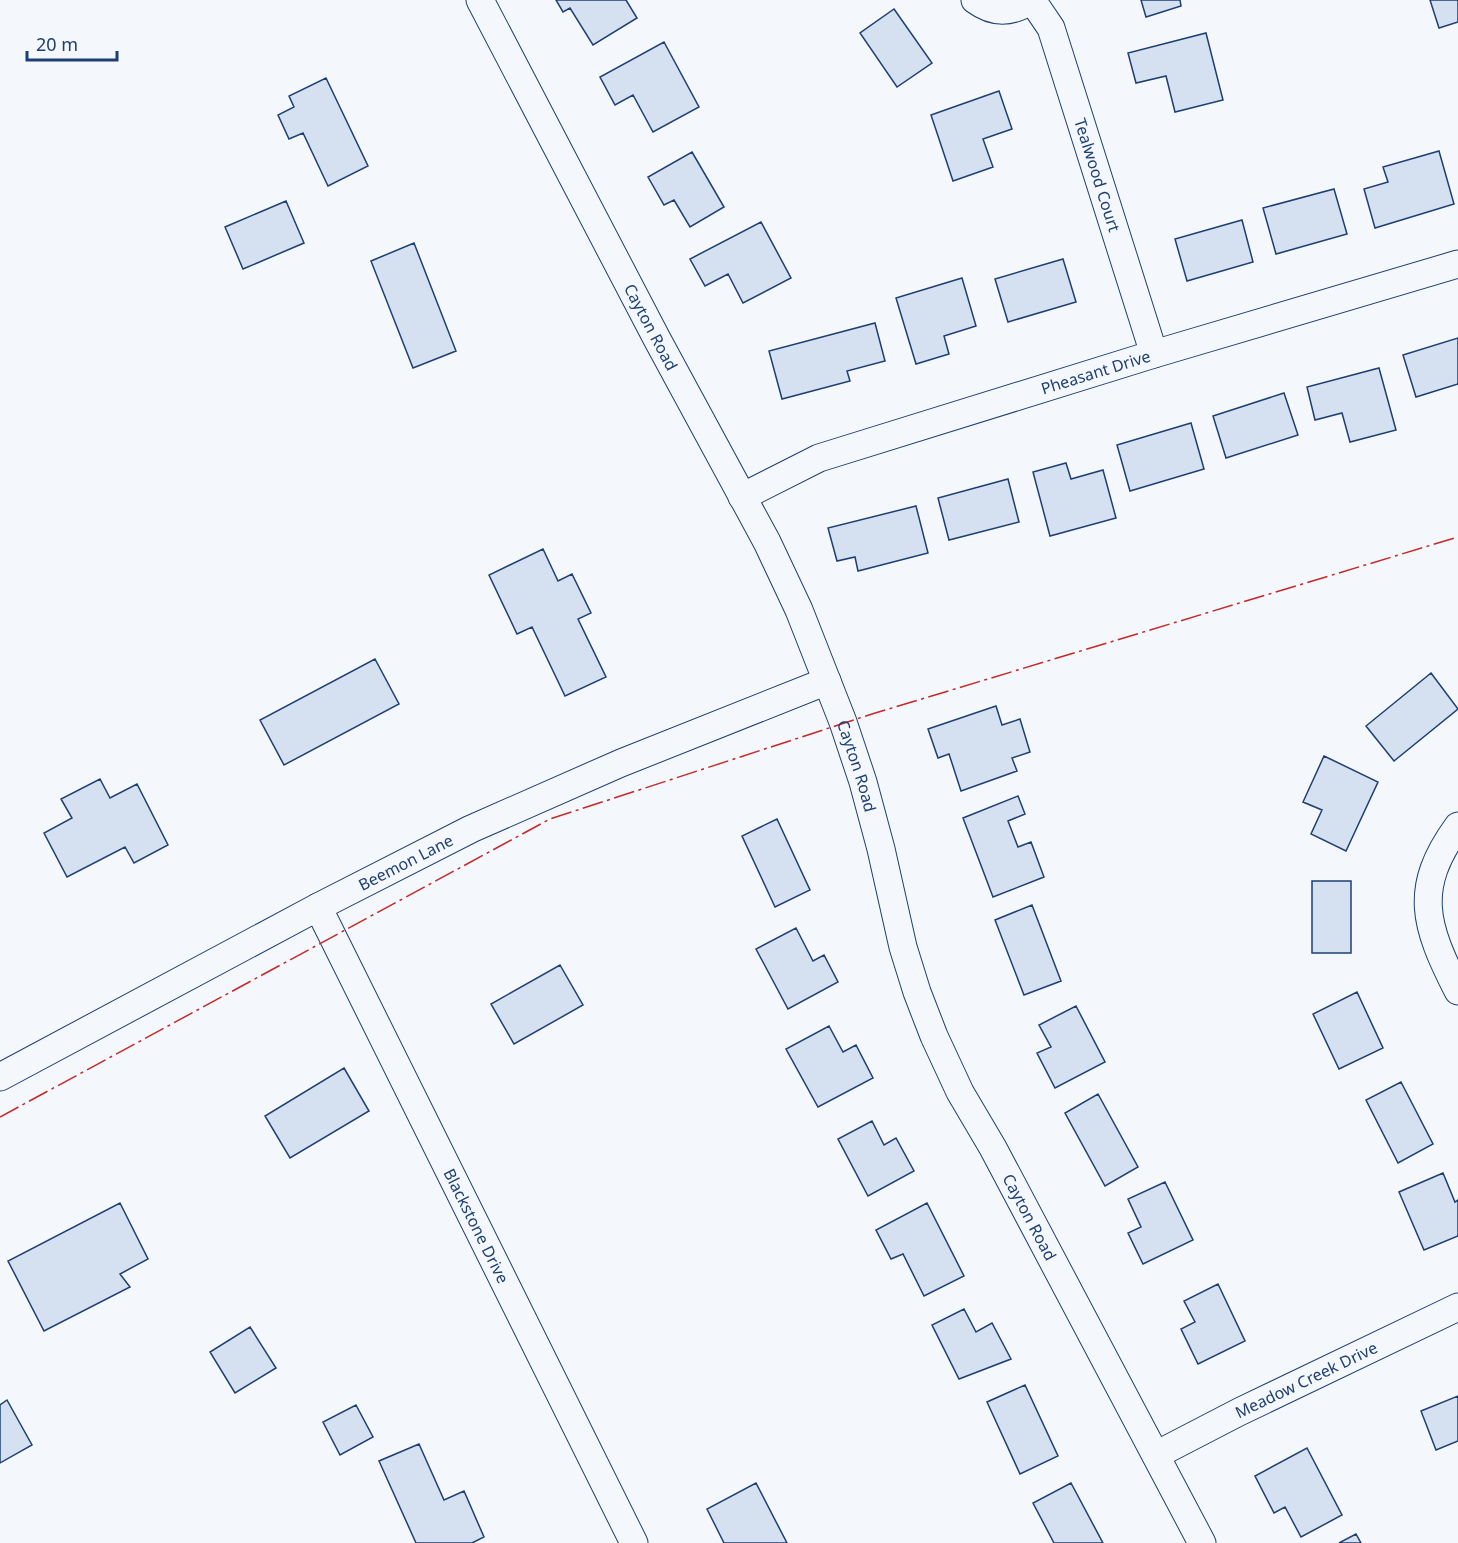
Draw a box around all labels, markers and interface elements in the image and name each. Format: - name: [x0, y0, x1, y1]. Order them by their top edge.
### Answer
- scale bar: [27, 24, 117, 62]
- text: 20 m: [36, 32, 78, 56]
- street label: Tealwood Court: [1069, 115, 1126, 235]
- street label: Cayton Road: [619, 280, 683, 374]
- street label: Pheasant Drive: [1038, 345, 1153, 399]
- street label: Cayton Road: [832, 717, 882, 814]
- street label: Beemon Lane: [355, 829, 457, 896]
- street label: Blackstone Drive: [439, 1165, 514, 1287]
- street label: Cayton Road: [998, 1170, 1062, 1264]
- street label: Meadow Creek Drive: [1231, 1336, 1381, 1423]

